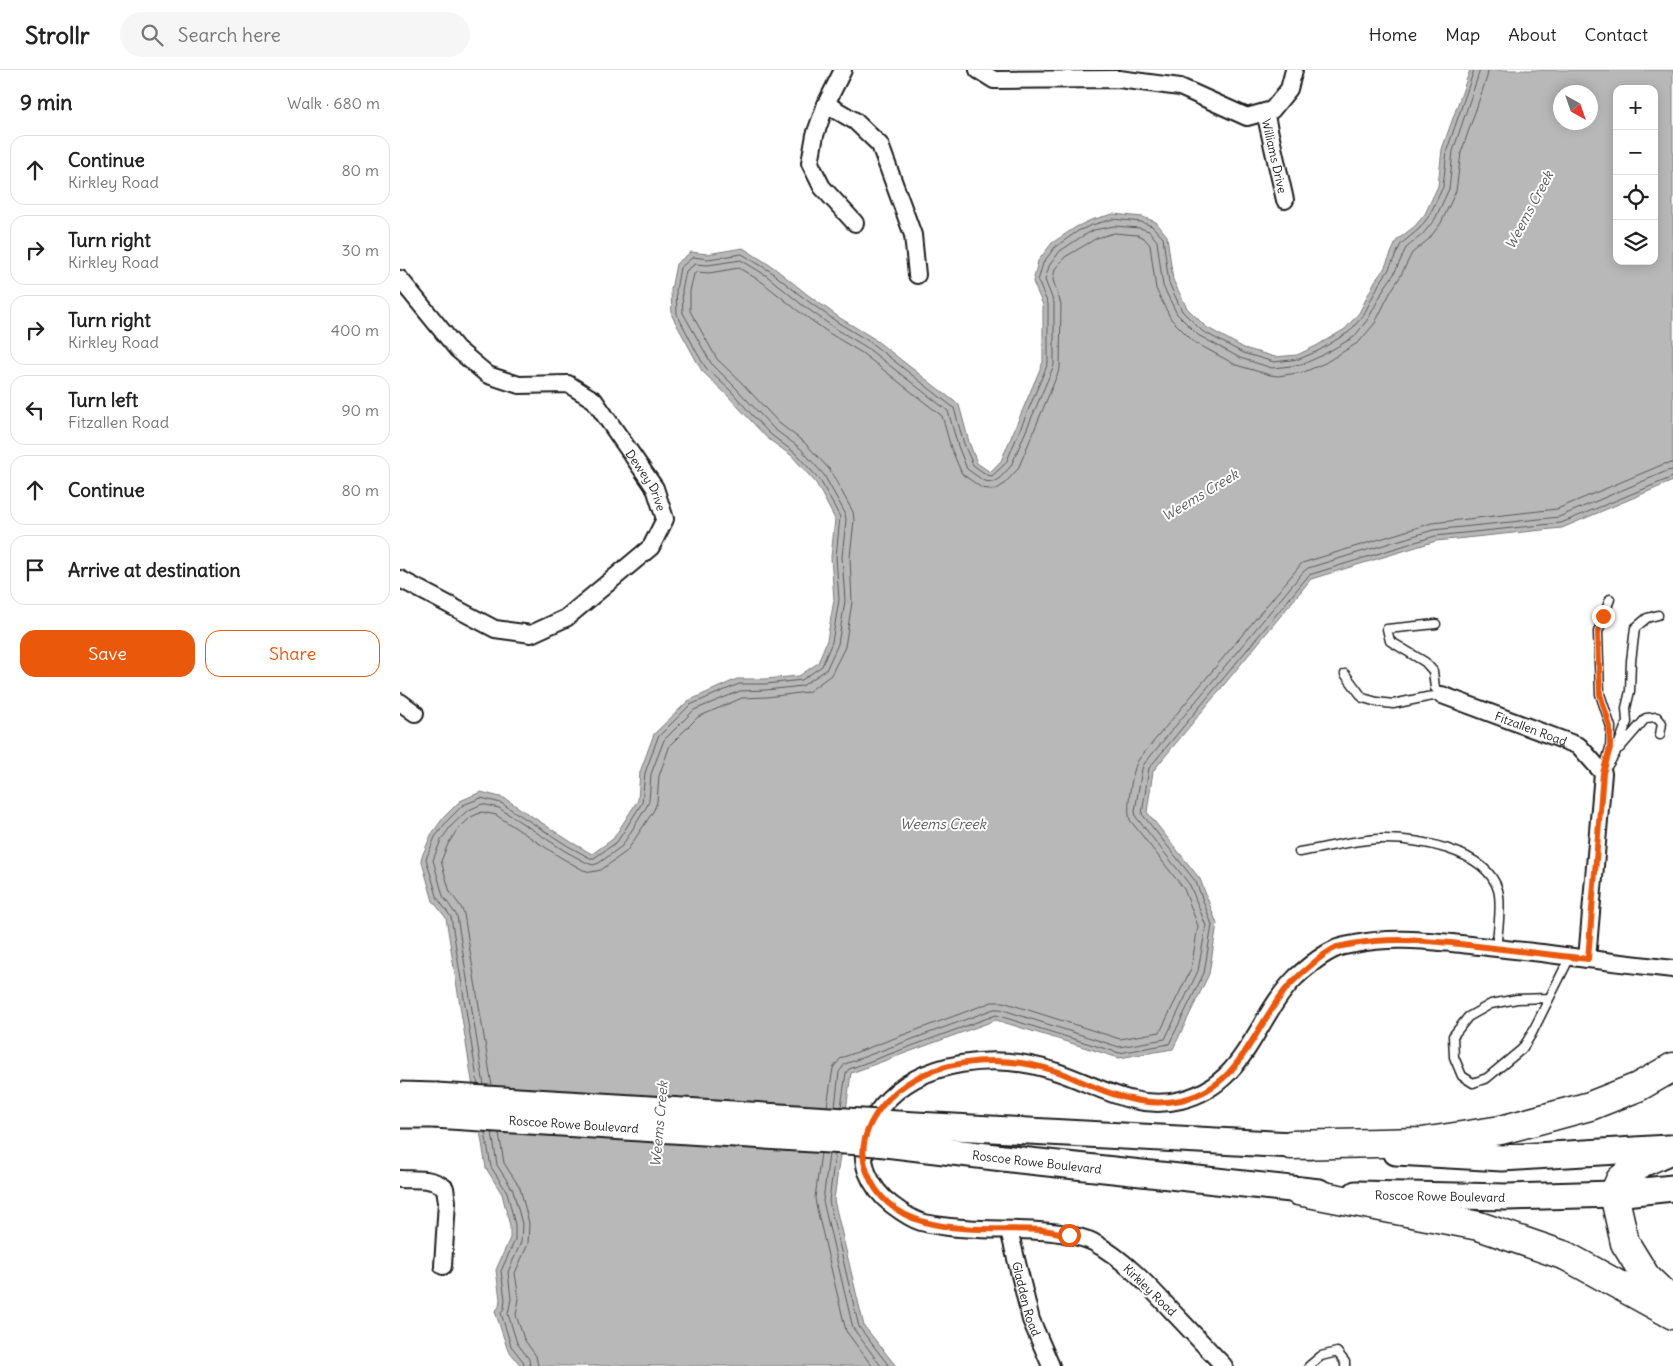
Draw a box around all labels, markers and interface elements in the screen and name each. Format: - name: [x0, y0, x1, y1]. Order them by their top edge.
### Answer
- search box: [120, 12, 470, 57]
- text: Strollr: [25, 20, 90, 50]
- icon: search: [138, 21, 166, 49]
- text: Search here: [178, 23, 281, 47]
- text: Home: [1369, 23, 1417, 46]
- text: Map: [1445, 23, 1480, 46]
- text: About: [1508, 23, 1556, 46]
- text: Contact: [1584, 23, 1648, 46]
- north arrow: [1553, 85, 1598, 130]
- map controls: [1613, 85, 1658, 265]
- button: +: [1613, 85, 1658, 130]
- text: 9 min: [20, 89, 72, 116]
- text: Walk · 680 m: [287, 93, 380, 113]
- street label: Williams Drive: [1259, 117, 1291, 195]
- button: −: [1613, 130, 1658, 175]
- text: Continue: [68, 148, 145, 172]
- icon: ahead: [21, 156, 49, 184]
- text: 80 m: [341, 160, 379, 180]
- water label: Weems Creek: [1501, 167, 1558, 252]
- text: Kirkley Road: [68, 172, 159, 192]
- button: locate: [1613, 175, 1658, 220]
- button: layers: [1613, 220, 1658, 265]
- text: Turn right: [68, 228, 151, 252]
- icon: right: [21, 236, 49, 264]
- text: 30 m: [342, 240, 379, 260]
- text: Kirkley Road: [68, 252, 159, 272]
- text: Turn right: [68, 308, 151, 332]
- icon: right: [21, 316, 49, 344]
- text: 400 m: [331, 320, 379, 340]
- text: Kirkley Road: [68, 332, 159, 352]
- text: Turn left: [68, 388, 138, 412]
- icon: left: [21, 396, 49, 424]
- text: 90 m: [341, 400, 379, 420]
- text: Fitzallen Road: [68, 412, 169, 432]
- street label: Dewey Drive: [623, 446, 669, 513]
- water label: Weems Creek: [1159, 465, 1242, 525]
- icon: ahead: [21, 476, 49, 504]
- text: Continue: [68, 478, 145, 502]
- text: 80 m: [341, 480, 379, 500]
- icon: arrive: [21, 556, 49, 584]
- text: Arrive at destination: [68, 558, 241, 582]
- route end: [1592, 605, 1615, 628]
- button: Save: [20, 630, 195, 677]
- button: Share: [205, 630, 380, 677]
- street label: Fitzallen Road: [1493, 708, 1569, 748]
- water label: Weems Creek: [900, 815, 987, 833]
- water label: Weems Creek: [646, 1080, 672, 1168]
- street label: Roscoe Rowe Boulevard: [508, 1112, 639, 1135]
- street label: Roscoe Rowe Boulevard: [971, 1147, 1102, 1176]
- street label: Roscoe Rowe Boulevard: [1375, 1187, 1505, 1204]
- route start: [1058, 1224, 1081, 1247]
- street label: Gladden Road: [1009, 1260, 1045, 1338]
- street label: Kirkley Road: [1120, 1261, 1180, 1319]

